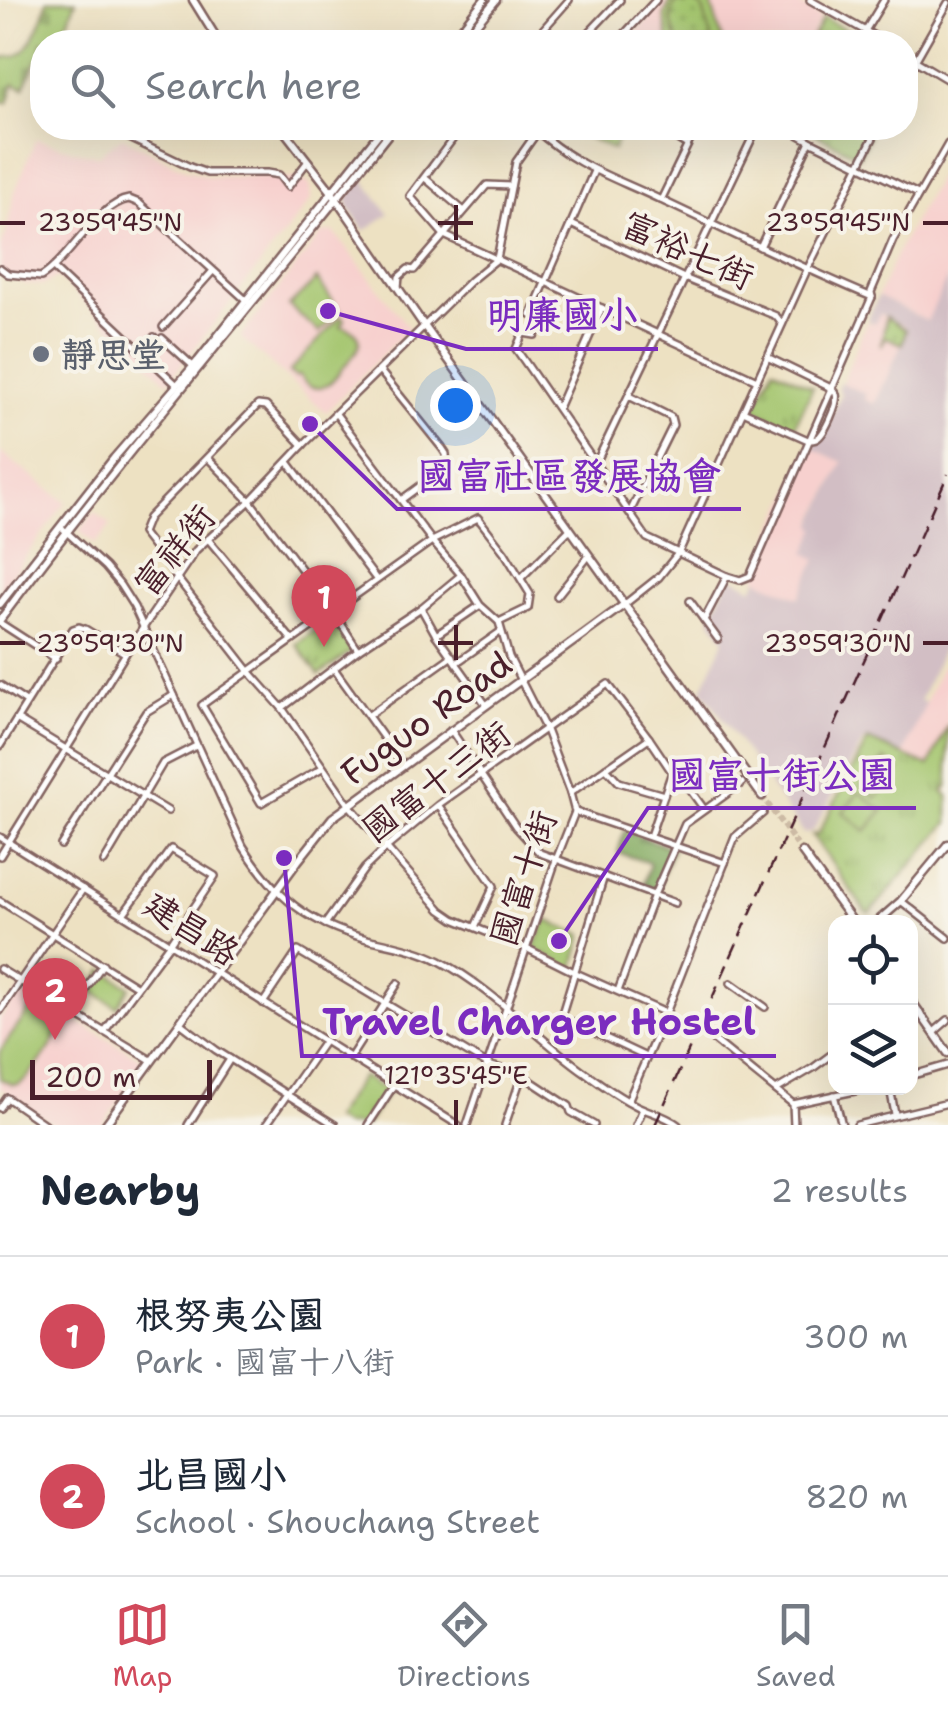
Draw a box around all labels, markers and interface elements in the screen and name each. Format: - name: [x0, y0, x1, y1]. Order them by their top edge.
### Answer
- search box: [30, 30, 918, 140]
- icon: search: [65, 58, 120, 113]
- text: Search here: [145, 60, 362, 111]
- street label: 富裕七街: [614, 200, 762, 300]
- text: 23°59'45"N: [38, 205, 182, 239]
- text: 23°59'45"N: [766, 205, 910, 239]
- callout: 明廉國小: [466, 281, 658, 349]
- text: 明廉國小: [486, 289, 638, 340]
- place label: 靜思堂: [61, 331, 166, 378]
- marker: 靜思堂: [30, 343, 52, 365]
- your location: [430, 380, 481, 431]
- callout: 國富社區發展協會: [397, 441, 741, 509]
- text: 國富社區發展協會: [417, 450, 721, 501]
- street label: 富祥街: [123, 494, 225, 606]
- pin: 1: [292, 564, 356, 647]
- text: 23°59'30"N: [36, 626, 184, 660]
- text: 23°59'30"N: [764, 626, 912, 660]
- street label: Fuguo Road: [331, 640, 521, 796]
- street label: 國富十三街: [352, 710, 520, 852]
- callout: 國富十街公園: [648, 740, 916, 808]
- text: 國富十街公園: [668, 749, 896, 800]
- street label: 國富十街: [479, 804, 567, 952]
- street label: 建昌路: [135, 880, 249, 976]
- map controls: [828, 915, 918, 1095]
- button: locate: [828, 915, 918, 1005]
- pin: 2: [22, 958, 88, 1040]
- callout: Travel Charger Hostel: [302, 988, 776, 1056]
- text: Travel Charger Hostel: [322, 996, 756, 1047]
- button: layers: [828, 1005, 918, 1095]
- scale bar: [30, 1055, 212, 1100]
- text: 200 m: [45, 1058, 136, 1096]
- text: 121°35'45"E: [384, 1058, 528, 1092]
- text: Nearby: [40, 1162, 200, 1218]
- text: 2 results: [771, 1169, 908, 1212]
- text: 根努夷公園: [135, 1289, 325, 1340]
- text: 1: [65, 1315, 80, 1358]
- text: 300 m: [803, 1315, 908, 1358]
- text: Park · 國富十八街: [135, 1340, 395, 1383]
- text: 北昌國小: [135, 1449, 287, 1500]
- text: 2: [61, 1475, 84, 1518]
- text: 820 m: [805, 1475, 908, 1518]
- text: School · Shouchang Street: [135, 1500, 540, 1543]
- tab: Map: [113, 1597, 172, 1695]
- tab: Directions: [397, 1597, 531, 1695]
- tab: Saved: [756, 1597, 835, 1695]

